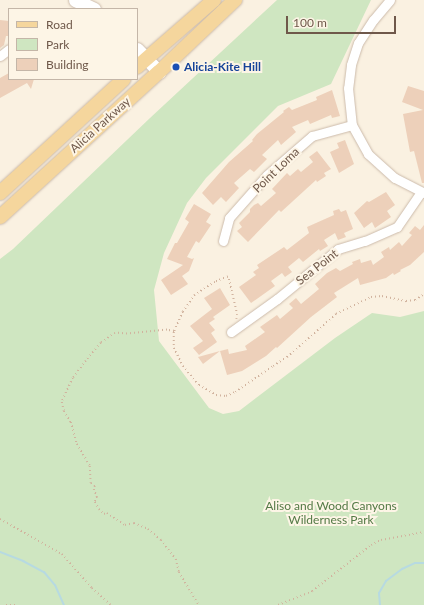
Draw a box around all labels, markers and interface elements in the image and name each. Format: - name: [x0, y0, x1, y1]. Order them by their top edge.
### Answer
- legend: [8, 8, 138, 80]
- scale bar: [288, 8, 398, 34]
- text: 100 m: [293, 15, 327, 30]
- text: Road: [46, 17, 73, 32]
- text: Park: [46, 37, 69, 52]
- text: Building: [46, 57, 89, 72]
- place label: Alicia-Kite Hill: [184, 60, 261, 74]
- marker: Alicia-Kite Hill: [171, 62, 181, 72]
- street label: Alicia Parkway: [67, 94, 133, 156]
- street label: Point Loma: [250, 144, 302, 196]
- street label: Sea Point: [293, 246, 341, 288]
- park label: Aliso and Wood Canyons Wilderness Park: [265, 499, 397, 527]

